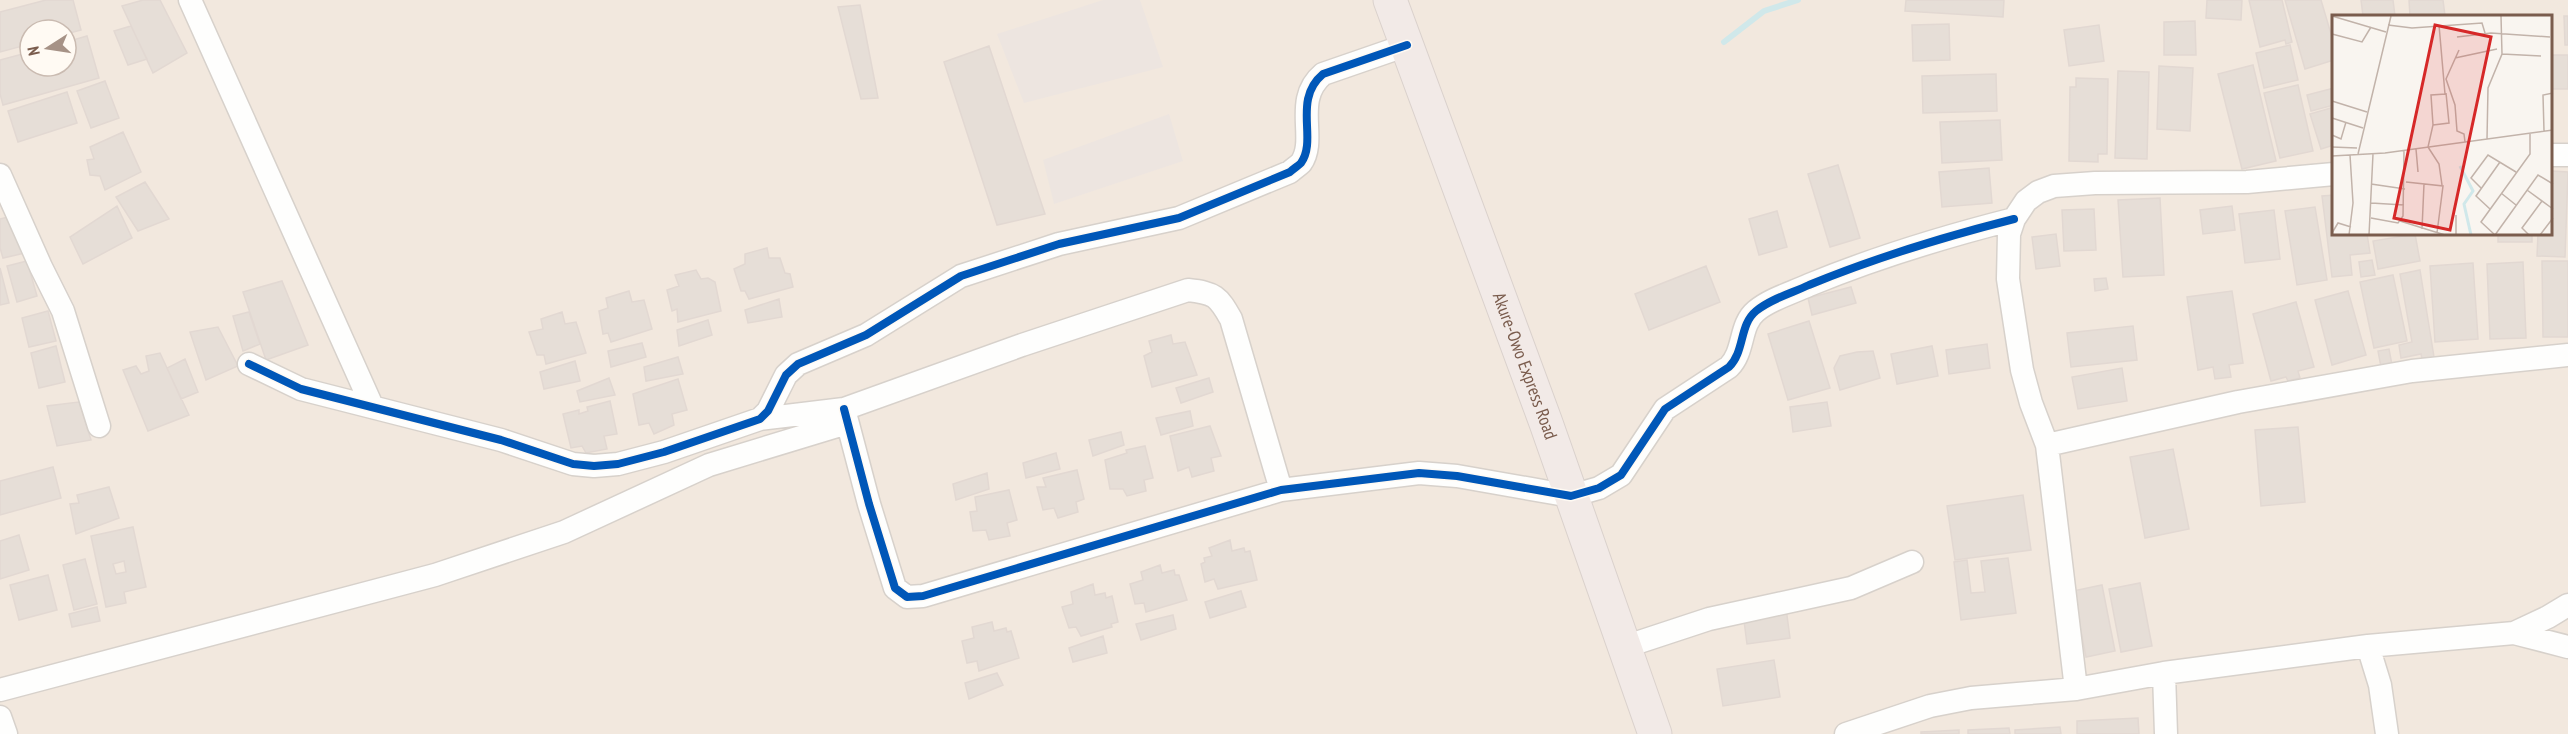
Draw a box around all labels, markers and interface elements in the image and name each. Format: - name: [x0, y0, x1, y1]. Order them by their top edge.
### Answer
- inset map: [2332, 15, 2553, 236]
- north arrow: [18, 18, 78, 78]
- text: N: [23, 45, 44, 57]
- street label: Akure-Owo Express Road: [1488, 289, 1563, 442]

